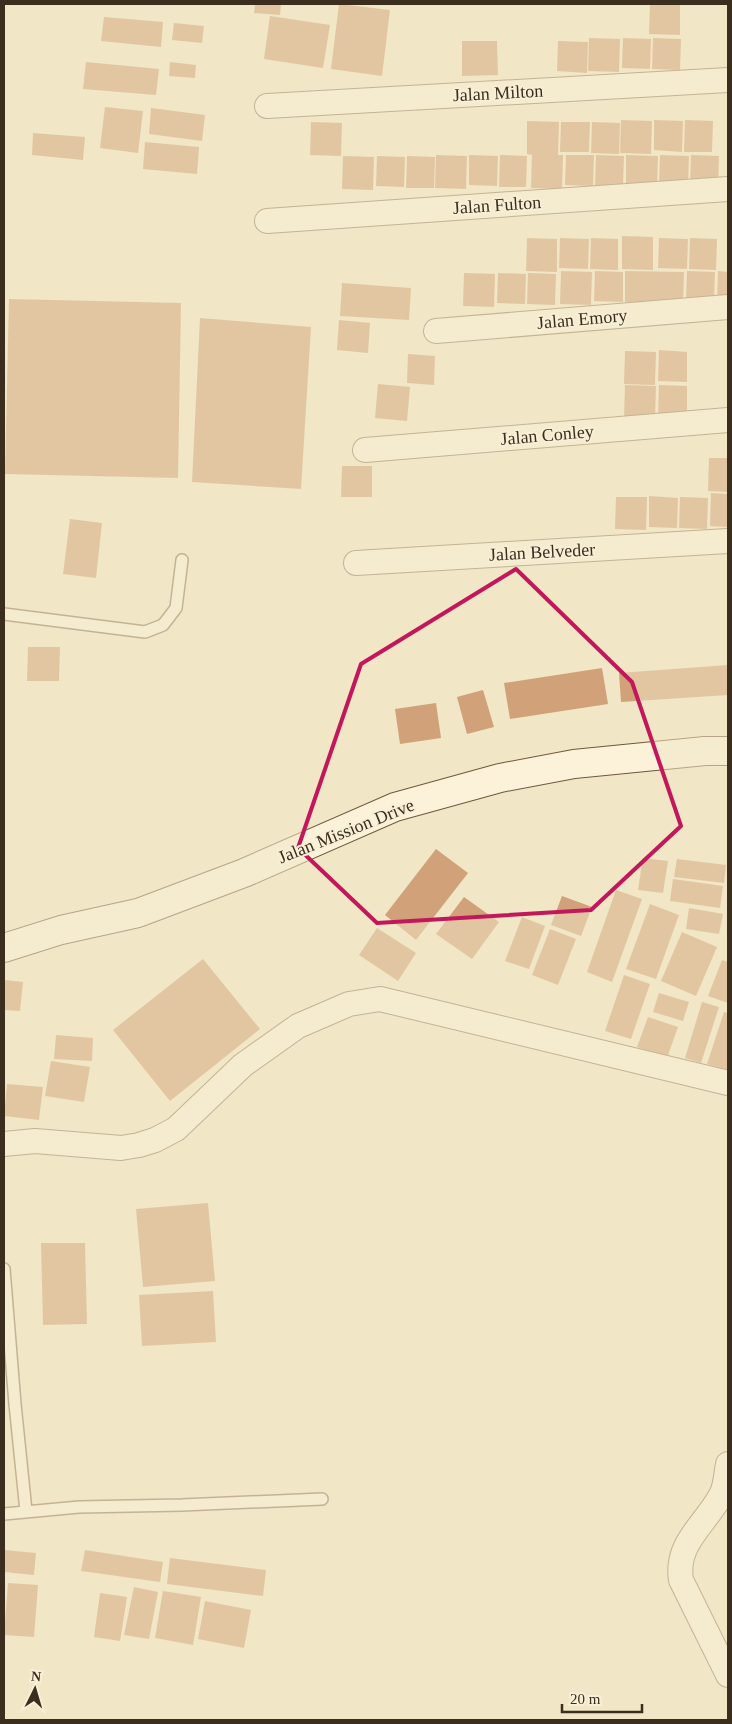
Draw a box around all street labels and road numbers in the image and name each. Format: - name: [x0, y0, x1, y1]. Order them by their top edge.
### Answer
- street label: Jalan Milton: [452, 81, 544, 105]
- street label: Jalan Fulton: [452, 192, 542, 218]
- street label: Jalan Emory: [536, 305, 628, 333]
- street label: Jalan Conley: [500, 421, 594, 449]
- street label: Jalan Belveder: [488, 539, 596, 565]
- street label: Jalan Mission Drive: [275, 795, 417, 867]

